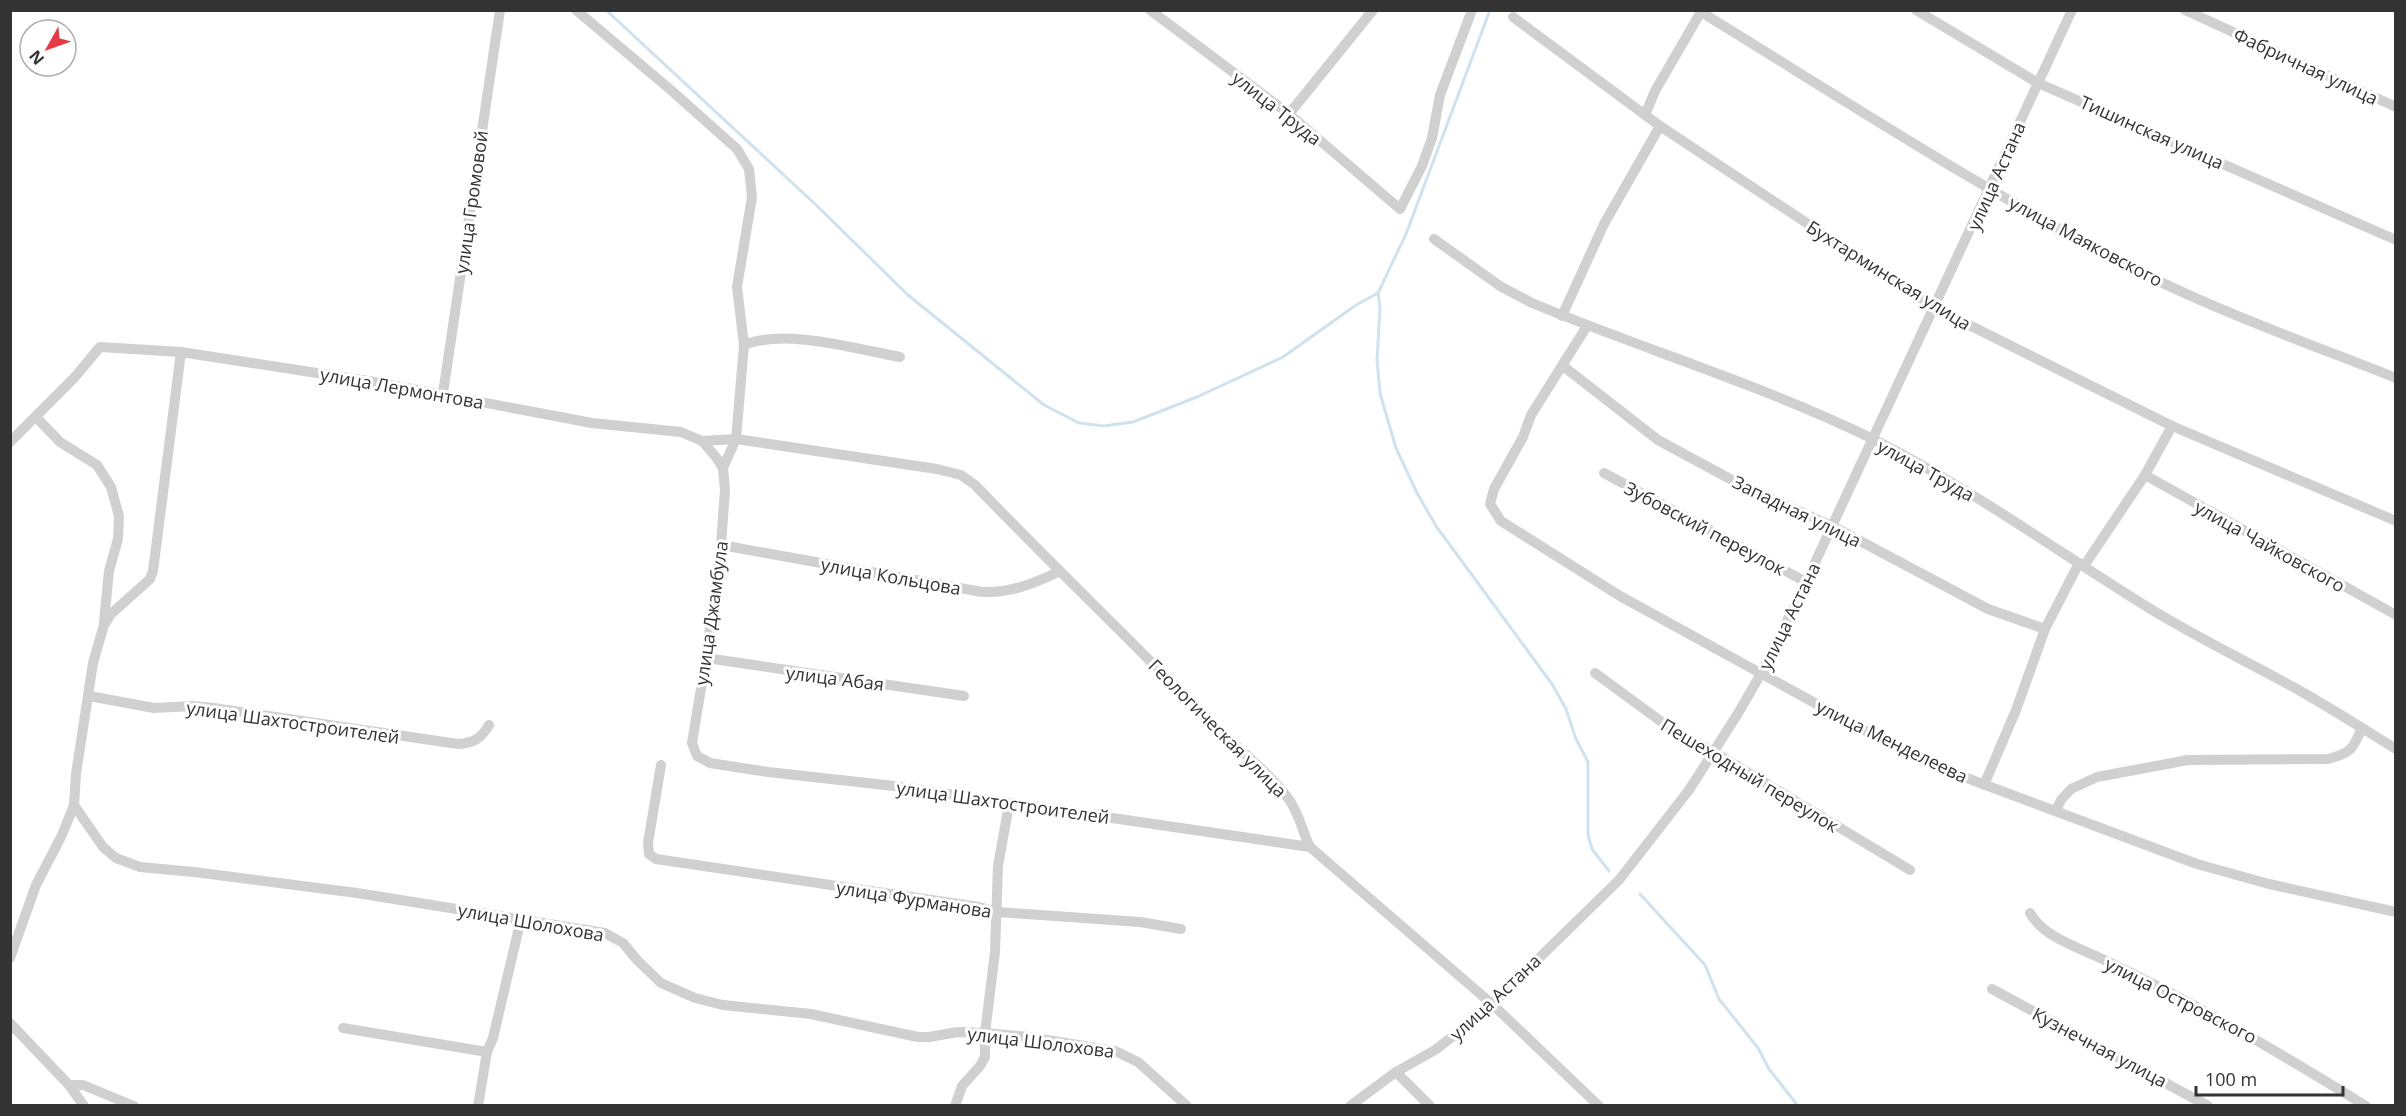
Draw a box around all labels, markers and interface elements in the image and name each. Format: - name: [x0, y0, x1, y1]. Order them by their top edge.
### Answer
- north arrow: [18, 18, 78, 78]
- street label: Фабричная улица: [2230, 22, 2382, 110]
- text: N: [24, 46, 49, 70]
- street label: улица Труда: [1227, 66, 1327, 150]
- street label: Тишинская улица: [2076, 90, 2228, 174]
- street label: улица Астана: [1961, 118, 2031, 234]
- street label: улица Громовой: [449, 129, 493, 275]
- street label: улица Маяковского: [2005, 190, 2167, 292]
- street label: Бухтарминская улица: [1802, 215, 1976, 335]
- street label: улица Лермонтова: [318, 362, 486, 414]
- street label: улица Труда: [1873, 434, 1979, 506]
- street label: Западная улица: [1729, 470, 1865, 552]
- street label: Зубовский переулок: [1620, 475, 1790, 581]
- street label: улица Чайковского: [2191, 495, 2349, 597]
- street label: улица Джамбула: [689, 539, 733, 687]
- street label: улица Кольцова: [819, 552, 963, 600]
- street label: улица Астана: [1753, 558, 1825, 674]
- street label: Геологическая улица: [1144, 654, 1292, 802]
- street label: улица Абая: [785, 660, 885, 696]
- street label: улица Менделеева: [1812, 694, 1972, 788]
- street label: улица Шахтостроителей: [185, 695, 401, 749]
- street label: Пешеходный переулок: [1657, 712, 1844, 838]
- street label: улица Шахтостроителей: [895, 775, 1111, 829]
- street label: улица Фурманова: [835, 875, 993, 923]
- street label: улица Шолохова: [456, 897, 606, 947]
- street label: улица Астана: [1444, 948, 1546, 1046]
- street label: улица Островского: [2101, 951, 2261, 1049]
- street label: Кузнечная улица: [2029, 1001, 2171, 1093]
- street label: улица Шолохова: [966, 1021, 1116, 1063]
- scale bar: [2196, 1059, 2343, 1097]
- text: 100 m: [2205, 1067, 2257, 1091]

